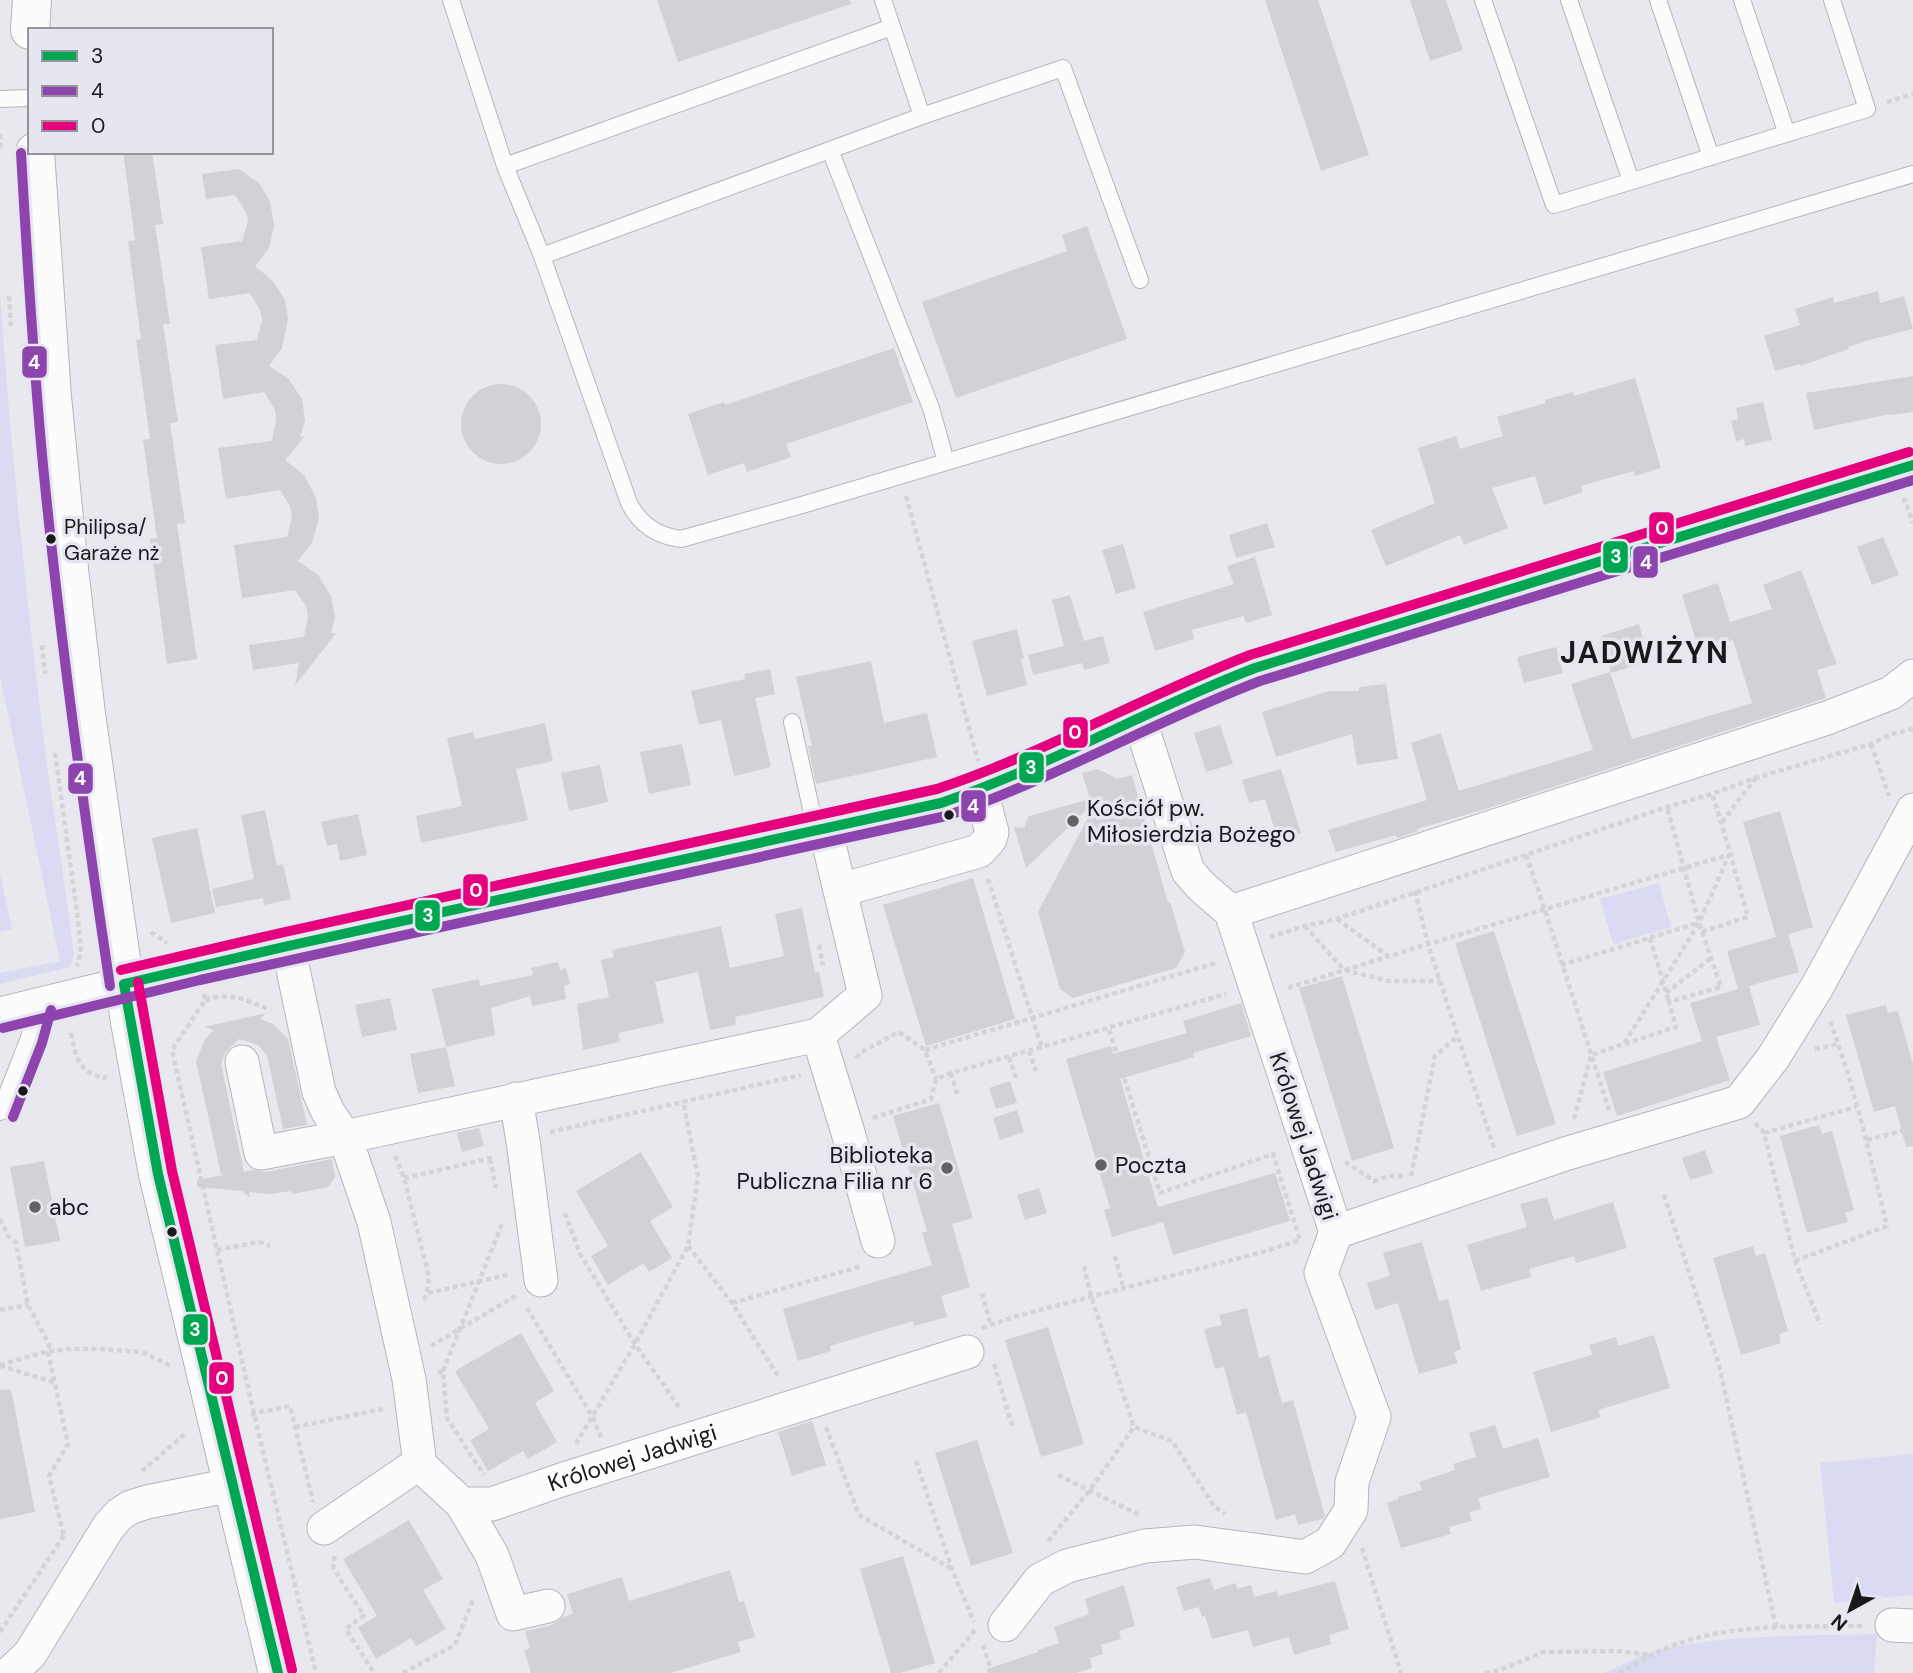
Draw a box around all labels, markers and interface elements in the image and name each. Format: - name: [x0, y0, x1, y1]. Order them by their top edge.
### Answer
- legend: [28, 28, 273, 154]
- text: 3: [91, 42, 103, 70]
- text: 4: [91, 77, 104, 105]
- text: 0: [91, 112, 105, 140]
- line badge: 4: [21, 345, 48, 379]
- text: 4: [28, 350, 40, 375]
- line badge: 0: [1648, 511, 1675, 545]
- place label: Philipsa/ Garaże nż: [64, 513, 159, 567]
- text: 0: [1655, 516, 1669, 541]
- marker: Philipsa/ Garaże nż: [44, 532, 58, 546]
- line badge: 3: [1602, 540, 1629, 574]
- text: 3: [1610, 544, 1622, 569]
- line badge: 4: [1632, 545, 1659, 579]
- text: 4: [1640, 550, 1652, 575]
- district label: JADWIŻYN: [1560, 633, 1730, 672]
- line badge: 0: [1062, 716, 1089, 749]
- text: 0: [1068, 720, 1082, 745]
- line badge: 3: [1018, 751, 1045, 784]
- text: 3: [1025, 755, 1037, 780]
- line badge: 4: [67, 762, 94, 795]
- text: 4: [74, 766, 86, 791]
- line badge: 4: [960, 789, 987, 823]
- place label: Kościół pw. Miłosierdzia Bożego: [1087, 793, 1296, 849]
- text: 4: [967, 794, 979, 819]
- unlabelled marker: [942, 808, 956, 822]
- marker: Kościół pw. Miłosierdzia Bożego: [1065, 813, 1081, 829]
- line badge: 0: [462, 873, 489, 907]
- text: 0: [469, 878, 483, 903]
- line badge: 3: [414, 899, 441, 932]
- text: 3: [422, 903, 434, 928]
- street label: Królowej Jadwigi: [1263, 1048, 1345, 1224]
- unlabelled marker: [16, 1084, 30, 1098]
- place label: Biblioteka Publiczna Filia nr 6: [737, 1140, 933, 1196]
- place label: Poczta: [1115, 1150, 1187, 1180]
- marker: Poczta: [1093, 1157, 1109, 1173]
- marker: Biblioteka Publiczna Filia nr 6: [939, 1160, 955, 1176]
- place label: abc: [49, 1192, 89, 1222]
- marker: abc: [27, 1199, 43, 1215]
- unlabelled marker: [165, 1225, 179, 1239]
- line badge: 3: [182, 1313, 209, 1346]
- text: 3: [189, 1317, 201, 1342]
- line badge: 0: [208, 1361, 235, 1395]
- text: 0: [215, 1366, 229, 1391]
- street label: Królowej Jadwigi: [544, 1417, 720, 1498]
- north arrow: [1815, 1575, 1885, 1645]
- text: N: [1826, 1609, 1853, 1637]

